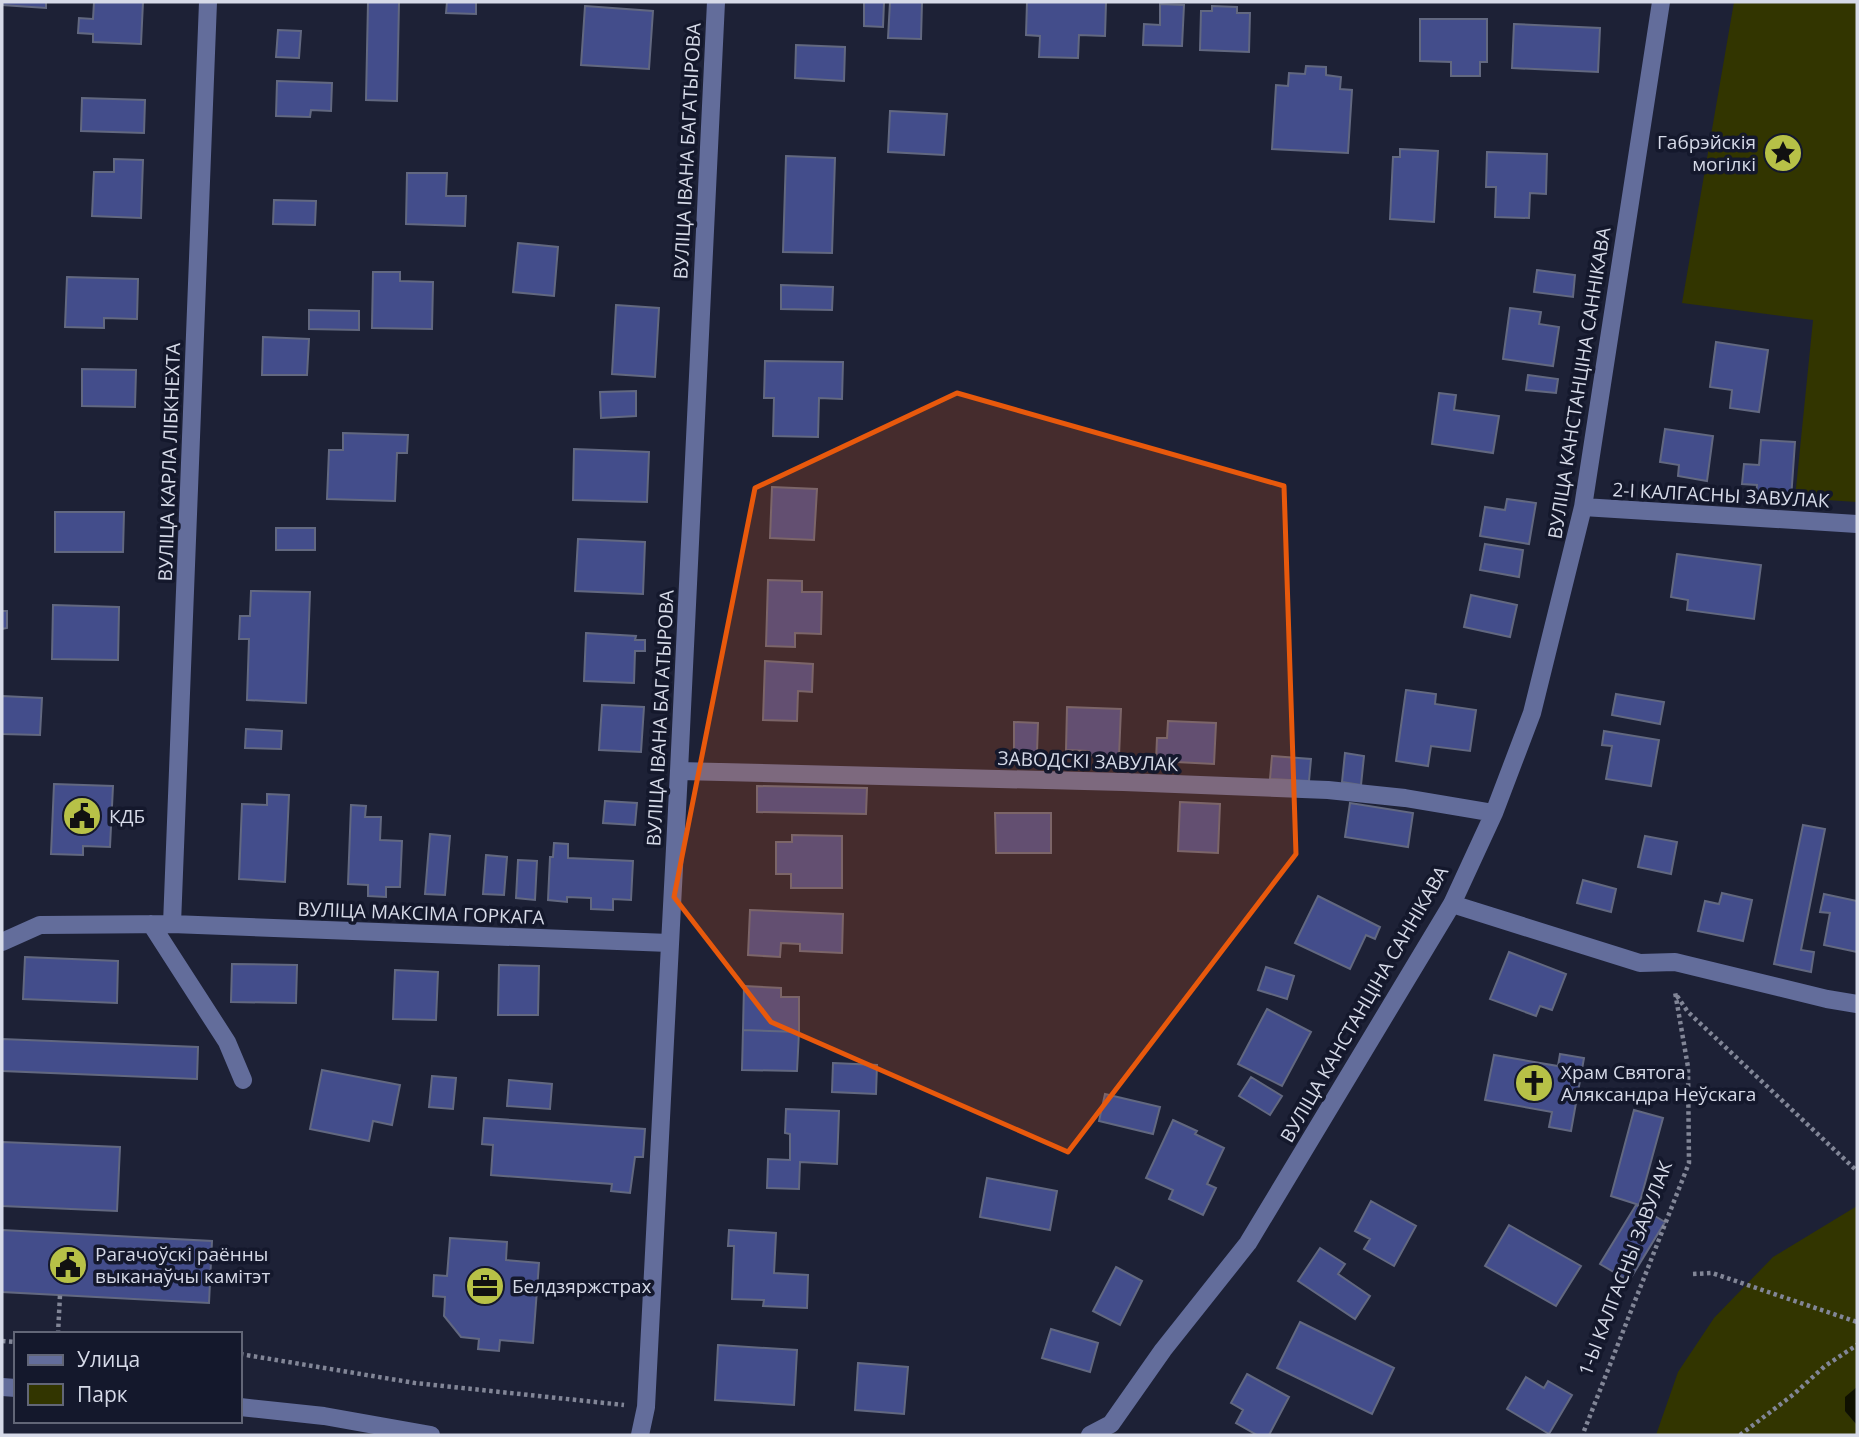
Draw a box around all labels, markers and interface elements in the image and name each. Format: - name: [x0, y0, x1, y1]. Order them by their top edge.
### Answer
- street label: ВУЛІЦА ІВАНА БАГАТЫРОВА: [667, 22, 707, 280]
- place label: Габрэйскія могілкі: [1657, 129, 1756, 177]
- place icon: Габрэйскія могілкі: [1762, 132, 1804, 174]
- street label: ВУЛІЦА КАНСТАНЦІНА САННІКАВА: [1542, 225, 1616, 541]
- street label: ВУЛІЦА КАРЛА ЛІБКНЕХТА: [152, 342, 186, 582]
- street label: 2-І КАЛГАСНЫ ЗАВУЛАК: [1612, 476, 1831, 514]
- street label: ВУЛІЦА ІВАНА БАГАТЫРОВА: [640, 589, 680, 847]
- street label: ЗАВОДСКІ ЗАВУЛАК: [997, 745, 1179, 777]
- public building icon: КДБ: [61, 795, 103, 837]
- place label: КДБ: [109, 803, 145, 829]
- street label: ВУЛІЦА КАНСТАНЦІНА САННІКАВА: [1274, 861, 1454, 1147]
- street label: ВУЛІЦА МАКСІМА ГОРКАГА: [297, 896, 545, 930]
- place label: Храм Святога Аляксандра Неўскага: [1561, 1059, 1756, 1107]
- church icon: Храм Святога Аляксандра Неўскага: [1513, 1062, 1555, 1104]
- street label: 1-Ы КАЛГАСНЫ ЗАВУЛАК: [1572, 1157, 1678, 1379]
- place label: Рагачоўскі раённы выканаўчы камітэт: [95, 1241, 270, 1289]
- public building icon: Рагачоўскі раённы выканаўчы камітэт: [47, 1244, 89, 1286]
- office icon: Белдзяржстрах: [464, 1265, 506, 1307]
- place label: Белдзяржстрах: [512, 1273, 652, 1299]
- legend: [14, 1332, 242, 1423]
- text: Улица: [77, 1345, 140, 1373]
- text: Парк: [77, 1380, 128, 1408]

